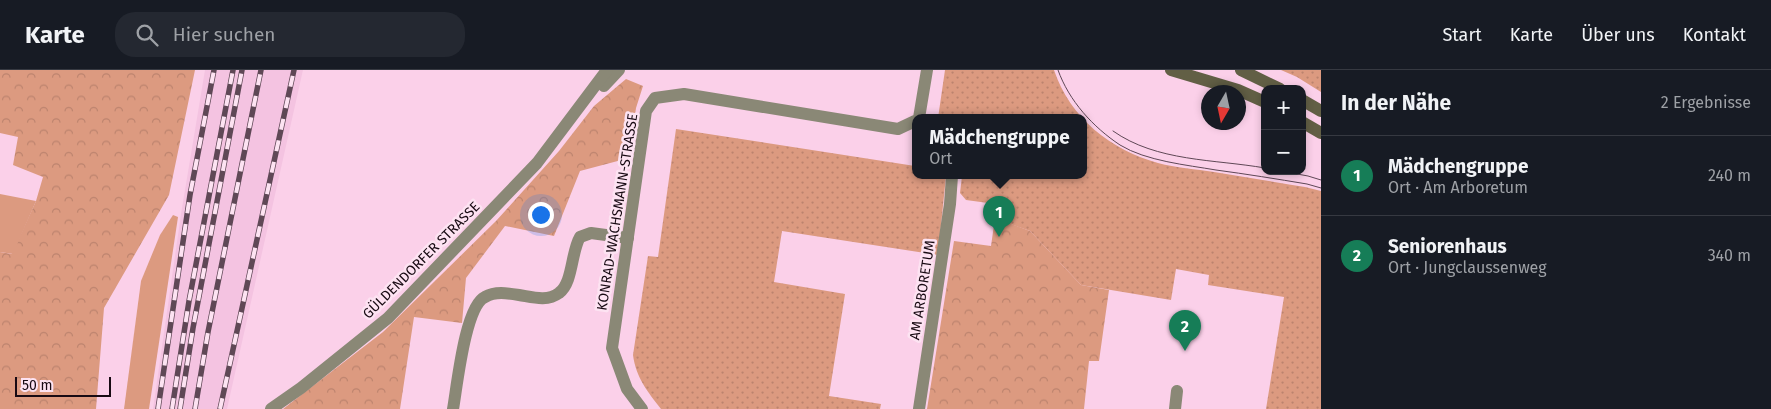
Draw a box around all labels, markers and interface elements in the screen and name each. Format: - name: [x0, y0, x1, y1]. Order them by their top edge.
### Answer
- search box: [115, 12, 465, 57]
- text: Karte: [25, 21, 85, 49]
- icon: search: [133, 21, 161, 49]
- text: Hier suchen: [173, 23, 275, 46]
- text: Start: [1442, 24, 1482, 46]
- text: Karte: [1510, 24, 1553, 46]
- text: Über uns: [1581, 24, 1655, 46]
- text: Kontakt: [1683, 24, 1746, 46]
- north arrow: [1201, 85, 1246, 130]
- map controls: [1261, 85, 1306, 175]
- button: +: [1261, 85, 1306, 130]
- text: In der Nähe: [1341, 90, 1451, 116]
- text: 2 Ergebnisse: [1661, 93, 1751, 112]
- street label: KONRAD-WACHSMANN-STRASSE: [593, 112, 641, 312]
- popup: [912, 114, 1087, 179]
- text: Mädchengruppe: [929, 126, 1070, 149]
- button: −: [1261, 130, 1306, 175]
- text: Ort: [929, 149, 952, 168]
- text: Mädchengruppe: [1388, 155, 1528, 178]
- text: 1: [1353, 166, 1361, 185]
- text: 240 m: [1708, 166, 1751, 185]
- text: Ort · Am Arboretum: [1388, 178, 1528, 197]
- pin: 1: [983, 196, 1015, 237]
- street label: GÜLDENDORFER STRASSE: [359, 198, 483, 322]
- your location: [528, 202, 554, 228]
- text: Seniorenhaus: [1388, 235, 1507, 258]
- street label: AM ARBORETUM: [906, 239, 939, 341]
- text: 2: [1353, 246, 1361, 265]
- text: 340 m: [1708, 246, 1751, 265]
- text: Ort · Jungclaussenweg: [1388, 258, 1547, 277]
- pin: 2: [1169, 310, 1201, 351]
- scale bar: [15, 374, 111, 397]
- text: 50 m: [22, 377, 53, 394]

